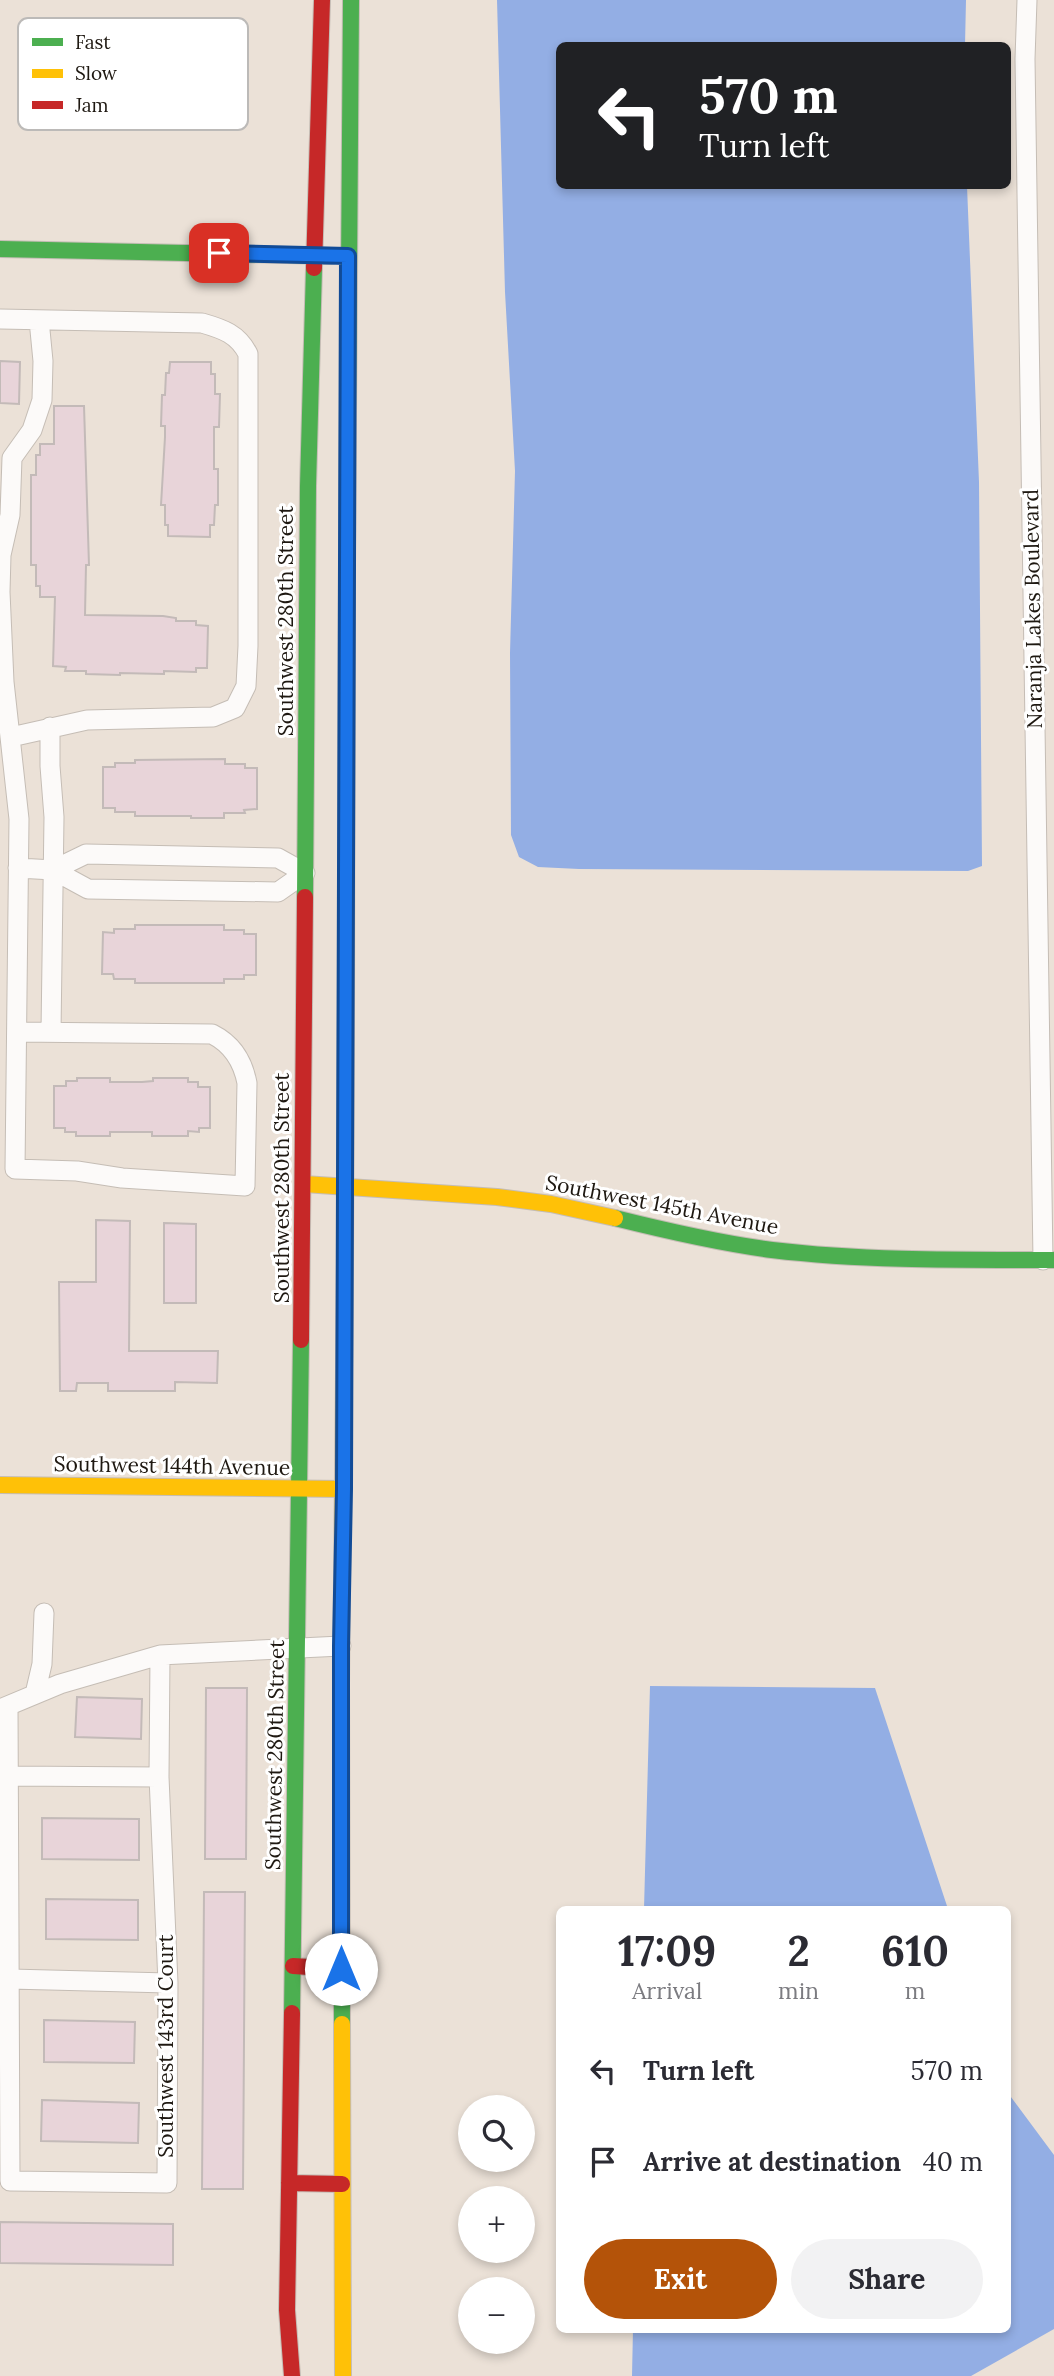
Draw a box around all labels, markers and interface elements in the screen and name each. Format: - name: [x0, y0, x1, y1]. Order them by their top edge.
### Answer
- legend: [18, 18, 248, 130]
- text: Fast: [75, 30, 111, 54]
- text: Slow: [75, 61, 118, 85]
- text: 570 m: [699, 64, 838, 126]
- icon: left: [584, 70, 675, 161]
- text: Jam: [74, 93, 109, 117]
- text: Turn left: [699, 125, 829, 166]
- pin: [189, 223, 249, 283]
- icon: arrive: [200, 234, 238, 272]
- street label: Naranja Lakes Boulevard: [1017, 489, 1048, 729]
- street label: Southwest 280th Street: [272, 505, 299, 736]
- street label: Southwest 280th Street: [268, 1072, 295, 1303]
- street label: Southwest 145th Avenue: [543, 1169, 781, 1240]
- street label: Southwest 144th Avenue: [54, 1450, 291, 1481]
- street label: Southwest 280th Street: [259, 1639, 290, 1870]
- text: 17:09: [618, 1924, 716, 1978]
- text: 2: [787, 1924, 810, 1978]
- text: 610: [881, 1924, 949, 1978]
- position arrow: [304, 1932, 378, 2006]
- street label: Southwest 143rd Court: [152, 1933, 179, 2158]
- text: Arrival: [632, 1976, 702, 2005]
- text: min: [778, 1976, 819, 2005]
- text: m: [905, 1976, 925, 2005]
- icon: left: [584, 2052, 622, 2090]
- text: Turn left: [643, 2054, 754, 2087]
- text: 570 m: [911, 2054, 983, 2087]
- map controls: [458, 2095, 535, 2354]
- button: search: [458, 2095, 535, 2172]
- icon: arrive: [584, 2143, 622, 2181]
- text: Arrive at destination: [643, 2145, 901, 2178]
- text: 40 m: [923, 2145, 983, 2178]
- button: +: [458, 2186, 535, 2263]
- button: Exit: [584, 2239, 777, 2319]
- button: Share: [791, 2239, 983, 2319]
- button: −: [458, 2277, 535, 2354]

